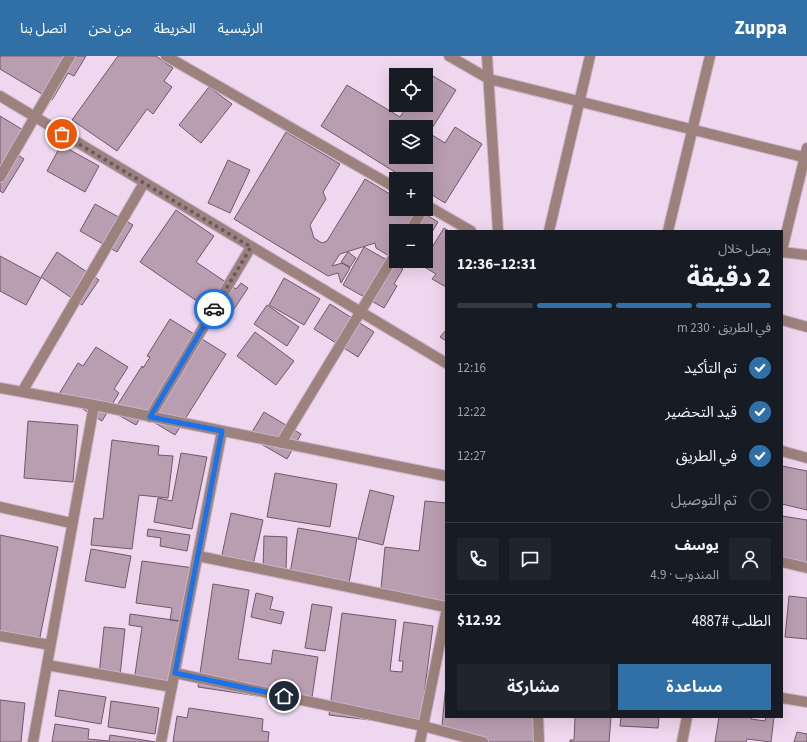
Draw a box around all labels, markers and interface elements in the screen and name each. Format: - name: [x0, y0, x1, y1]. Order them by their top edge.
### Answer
- text: Zuppa: [735, 15, 787, 42]
- text: اتصل بنا: [20, 19, 66, 39]
- text: من نحن: [88, 19, 132, 39]
- text: الخريطة: [154, 19, 196, 39]
- text: الرئيسية: [218, 19, 263, 39]
- map controls: [389, 68, 433, 268]
- button: locate: [389, 68, 433, 112]
- pin: [45, 117, 79, 151]
- button: layers: [389, 120, 433, 164]
- icon: bag: [51, 123, 73, 145]
- button: +: [389, 172, 433, 216]
- button: −: [389, 224, 433, 268]
- text: يصل خلال: [718, 240, 771, 258]
- text: 12:31–12:36: [457, 254, 537, 275]
- text: 2 دقيقة: [687, 259, 771, 296]
- courier: [194, 289, 234, 329]
- icon: car: [203, 298, 225, 320]
- text: في الطريق · 230 m: [677, 319, 771, 337]
- icon: check: [749, 357, 771, 379]
- text: تم التأكيد: [684, 358, 737, 379]
- text: 12:16: [457, 359, 486, 377]
- icon: check: [749, 401, 771, 423]
- text: قيد التحضير: [665, 402, 737, 423]
- text: 12:22: [457, 403, 486, 421]
- icon: check: [749, 445, 771, 467]
- text: في الطريق: [676, 446, 737, 467]
- text: 12:27: [457, 447, 486, 465]
- text: تم التوصيل: [671, 490, 737, 511]
- text: يوسف: [675, 535, 719, 556]
- button: phone: [457, 538, 499, 580]
- button: chat: [509, 538, 551, 580]
- button: person: [729, 538, 771, 580]
- text: المندوب · 4.9: [650, 566, 719, 584]
- text: $12.92: [457, 610, 501, 631]
- text: الطلب #4887: [692, 611, 771, 632]
- button: مشاركة: [457, 664, 610, 710]
- button: مساعدة: [618, 664, 771, 710]
- pin: [267, 679, 301, 713]
- icon: home: [273, 685, 295, 707]

